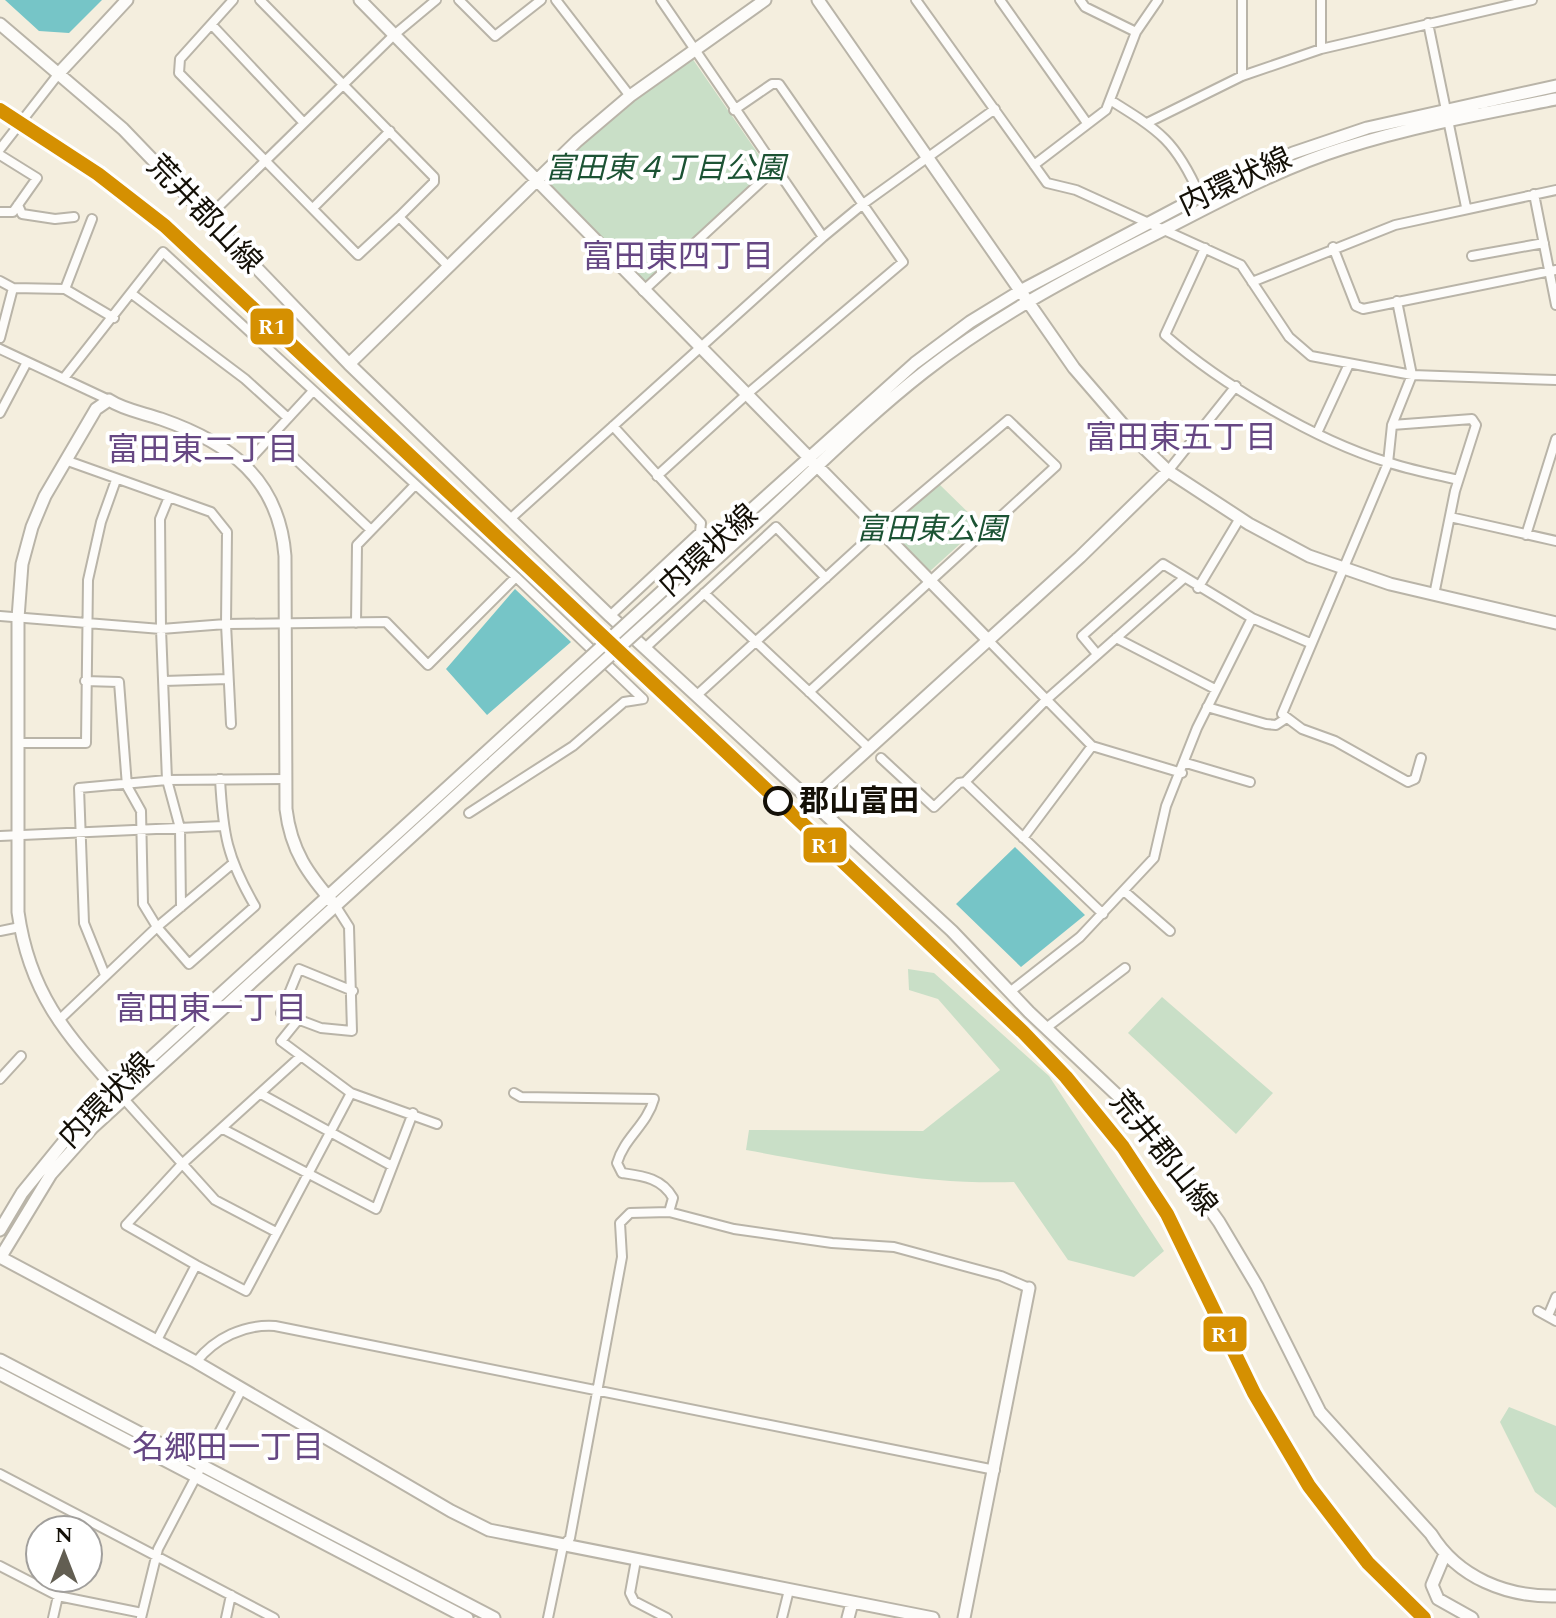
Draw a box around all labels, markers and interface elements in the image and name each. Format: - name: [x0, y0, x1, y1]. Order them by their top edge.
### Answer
- street label: 内環状線: [1171, 136, 1300, 228]
- street label: 荒井郡山線: [136, 145, 273, 285]
- park label: 富田東４丁目公園: [545, 146, 789, 192]
- district label: 富田東四丁目: [582, 233, 774, 282]
- line badge: R1: [249, 307, 295, 346]
- text: R1: [258, 311, 286, 344]
- district label: 富田東五丁目: [1085, 414, 1277, 463]
- district label: 富田東二丁目: [107, 426, 299, 475]
- street label: 内環状線: [649, 494, 769, 608]
- park label: 富田東公園: [856, 507, 1010, 553]
- place label: 郡山富田: [799, 779, 919, 825]
- marker: 郡山富田: [764, 787, 792, 815]
- line badge: R1: [802, 826, 848, 864]
- text: R1: [811, 830, 839, 863]
- district label: 富田東一丁目: [115, 985, 307, 1034]
- street label: 内環状線: [48, 1042, 165, 1159]
- street label: 荒井郡山線: [1098, 1081, 1228, 1226]
- line badge: R1: [1202, 1315, 1248, 1353]
- text: R1: [1211, 1319, 1239, 1352]
- district label: 名郷田一丁目: [132, 1424, 324, 1473]
- north arrow: [24, 1514, 104, 1594]
- text: N: [55, 1519, 73, 1552]

